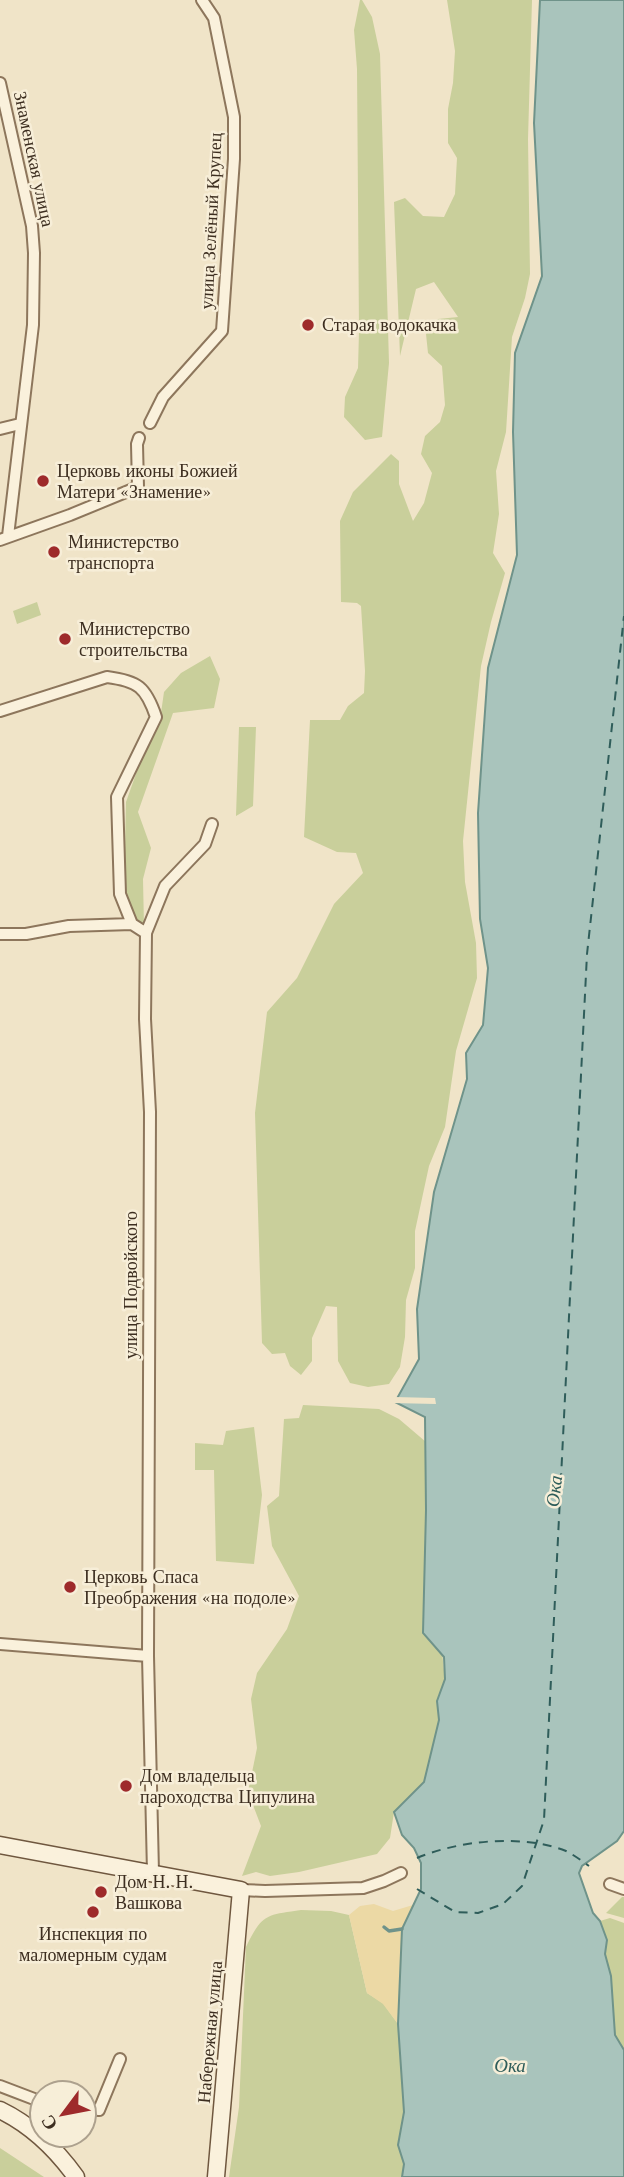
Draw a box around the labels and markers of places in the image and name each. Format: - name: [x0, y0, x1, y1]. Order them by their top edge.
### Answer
- place label: Старая водокачка: [322, 314, 457, 336]
- marker: Старая водокачка: [300, 317, 316, 333]
- place label: Церковь иконы Божией Матери «Знамение»: [57, 460, 238, 503]
- marker: Церковь иконы Божией Матери «Знамение»: [35, 473, 51, 489]
- place label: Министерство транспорта: [68, 531, 179, 574]
- marker: Министерство транспорта: [46, 544, 62, 560]
- place label: Министерство строительства: [79, 618, 190, 661]
- marker: Министерство строительства: [57, 631, 73, 647]
- place label: Церковь Спаса Преображения «на подоле»: [84, 1566, 295, 1609]
- marker: Церковь Спаса Преображения «на подоле»: [62, 1579, 78, 1595]
- place label: Дом владельца пароходства Ципулина: [140, 1765, 315, 1808]
- marker: Дом владельца пароходства Ципулина: [118, 1778, 134, 1794]
- place label: Дом Н. Н. Вашкова: [115, 1871, 193, 1914]
- marker: Дом Н. Н. Вашкова: [93, 1884, 109, 1900]
- marker: Инспекция по маломерным судам: [85, 1904, 101, 1920]
- place label: Инспекция по маломерным судам: [19, 1923, 167, 1966]

